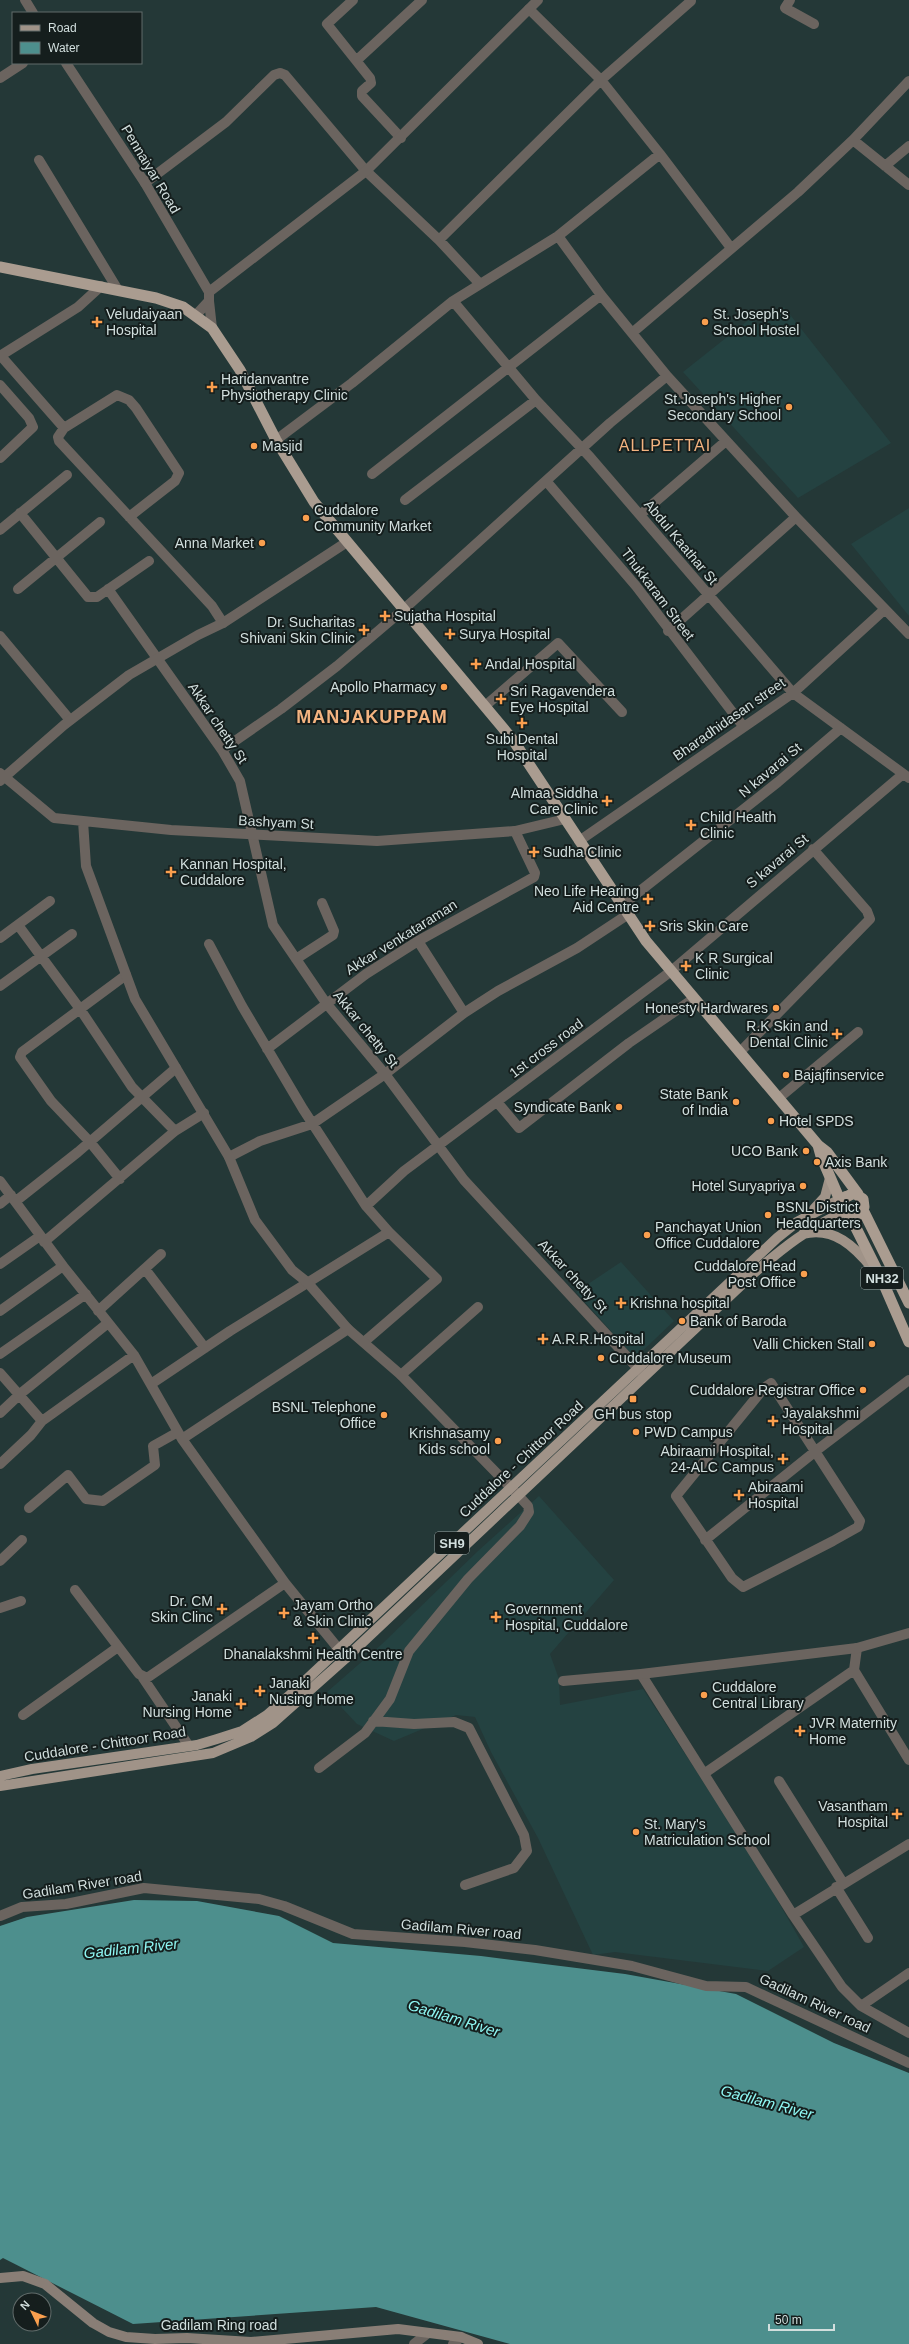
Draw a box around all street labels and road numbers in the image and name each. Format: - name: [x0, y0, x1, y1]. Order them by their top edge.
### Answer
- street label: Pennaiyar Road: [118, 122, 184, 216]
- street label: Abdul Kaathar St: [641, 496, 721, 588]
- street label: Thukkaram Street: [618, 545, 698, 643]
- street label: Bharadhidasan street: [670, 674, 788, 764]
- street label: Akkar chetty St: [185, 679, 251, 767]
- street label: N kavarai St: [736, 739, 804, 801]
- street label: Bashyam St: [238, 812, 314, 832]
- street label: S kavarai St: [743, 831, 811, 891]
- street label: Akkar venkataraman: [342, 896, 460, 978]
- street label: Akkar chetty St: [330, 987, 402, 1071]
- street label: 1st cross road: [506, 1015, 586, 1081]
- street label: Akkar chetty St: [535, 1236, 611, 1316]
- road number: NH32: [861, 1267, 903, 1289]
- street label: Cuddalore - Chittoor Road: [456, 1397, 586, 1521]
- road number: SH9: [435, 1532, 469, 1554]
- street label: Cuddalore - Chittoor Road: [23, 1723, 187, 1765]
- street label: Gadilam River road: [21, 1868, 143, 1902]
- street label: Gadilam River road: [400, 1916, 522, 1942]
- street label: Gadilam River road: [757, 1970, 873, 2036]
- street label: Gadilam Ring road: [161, 2317, 277, 2333]

